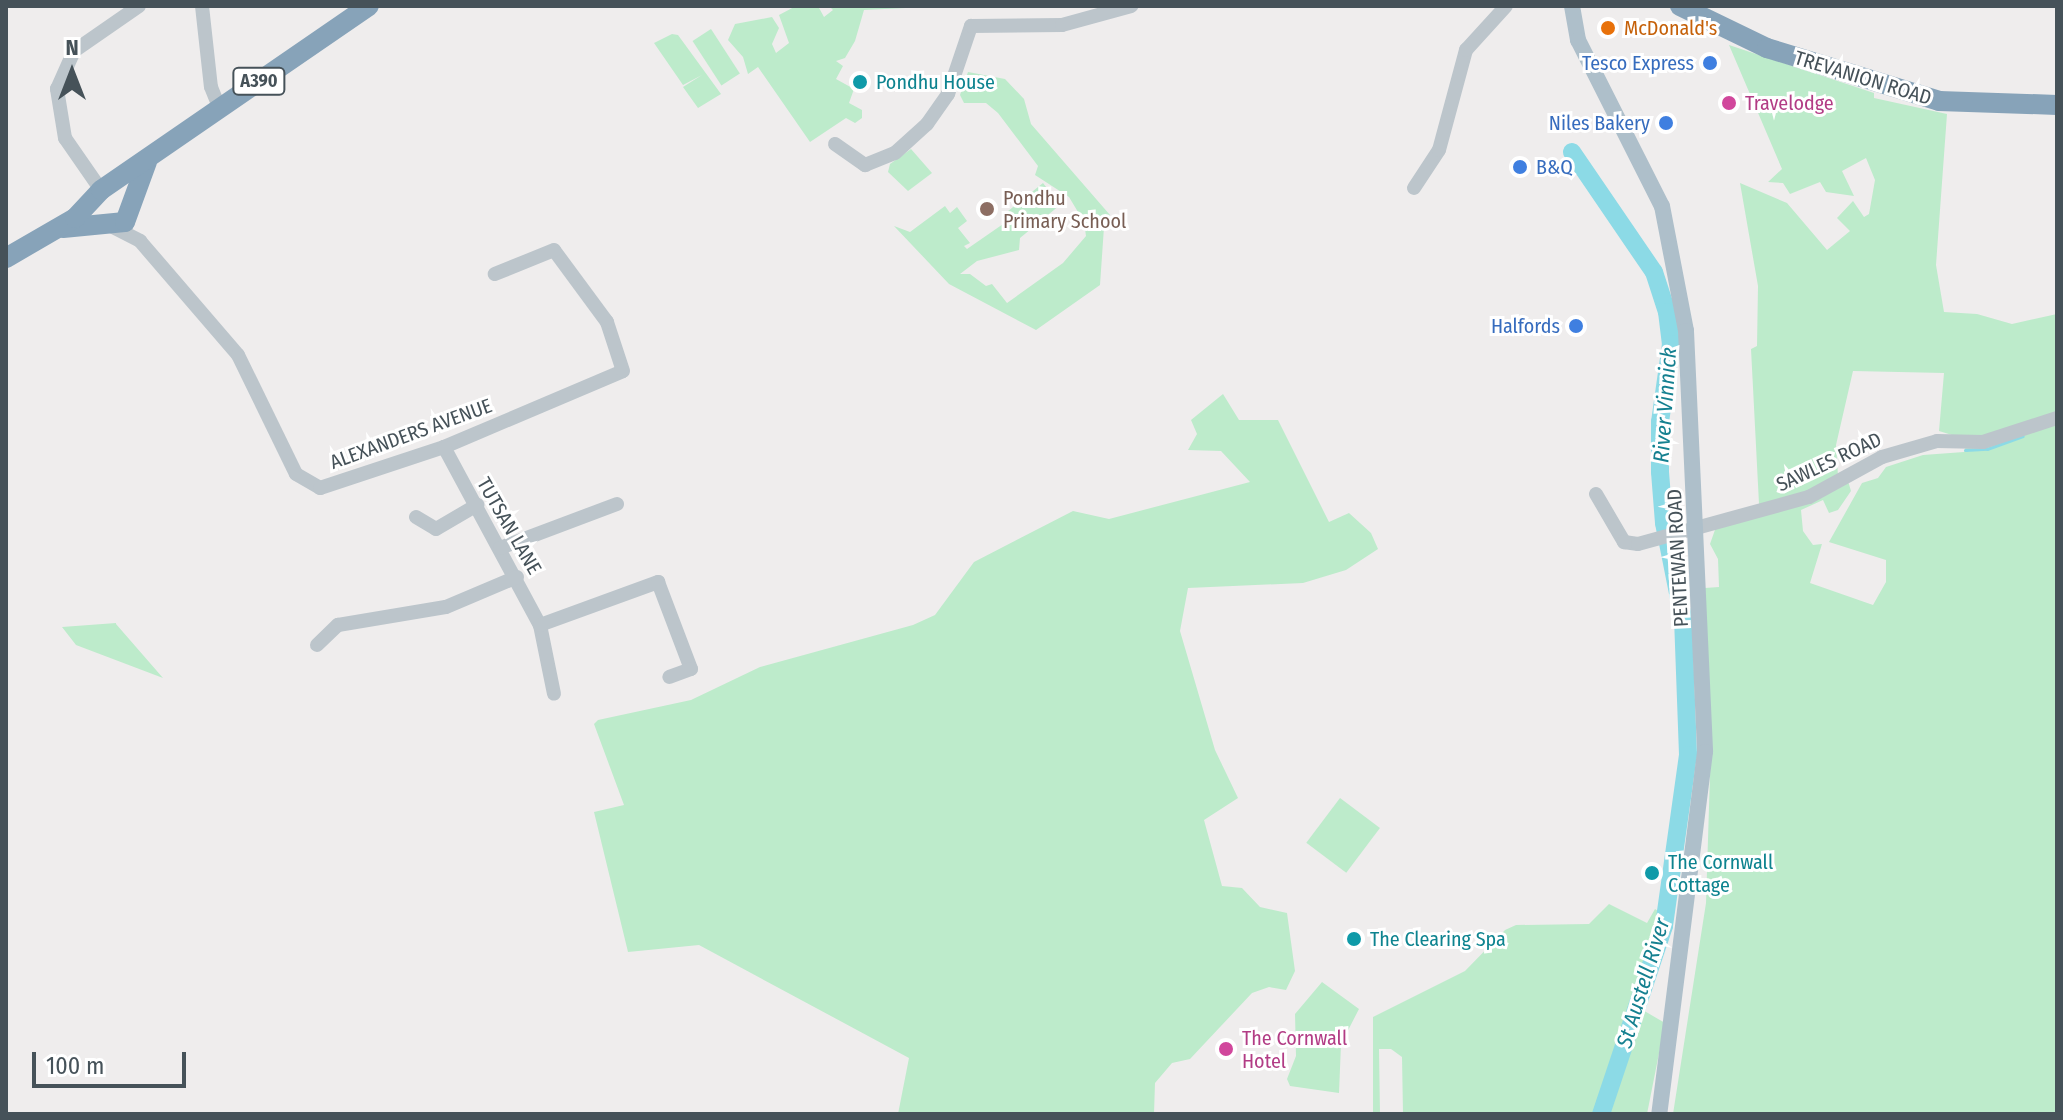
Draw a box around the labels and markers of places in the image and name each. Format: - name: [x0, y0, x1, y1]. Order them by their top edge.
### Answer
- place label: McDonald's: [1624, 16, 1717, 40]
- marker: McDonald's: [1599, 19, 1617, 37]
- place label: Tesco Express: [1582, 51, 1694, 75]
- marker: Tesco Express: [1701, 54, 1719, 72]
- place label: Pondhu House: [876, 70, 995, 94]
- marker: Pondhu House: [851, 73, 869, 91]
- place label: Travelodge: [1745, 91, 1834, 115]
- marker: Travelodge: [1720, 94, 1738, 112]
- place label: Niles Bakery: [1549, 111, 1650, 135]
- marker: Niles Bakery: [1657, 114, 1675, 132]
- place label: B&Q: [1536, 155, 1573, 179]
- marker: B&Q: [1511, 158, 1529, 176]
- place label: Pondhu Primary School: [1003, 186, 1126, 233]
- marker: Pondhu Primary School: [978, 200, 996, 218]
- place label: Halfords: [1491, 314, 1560, 338]
- marker: Halfords: [1567, 317, 1585, 335]
- place label: The Cornwall Cottage: [1668, 850, 1773, 897]
- marker: The Cornwall Cottage: [1643, 864, 1661, 882]
- place label: The Clearing Spa: [1370, 927, 1506, 951]
- marker: The Clearing Spa: [1345, 930, 1363, 948]
- place label: The Cornwall Hotel: [1242, 1026, 1347, 1073]
- marker: The Cornwall Hotel: [1217, 1040, 1235, 1058]

